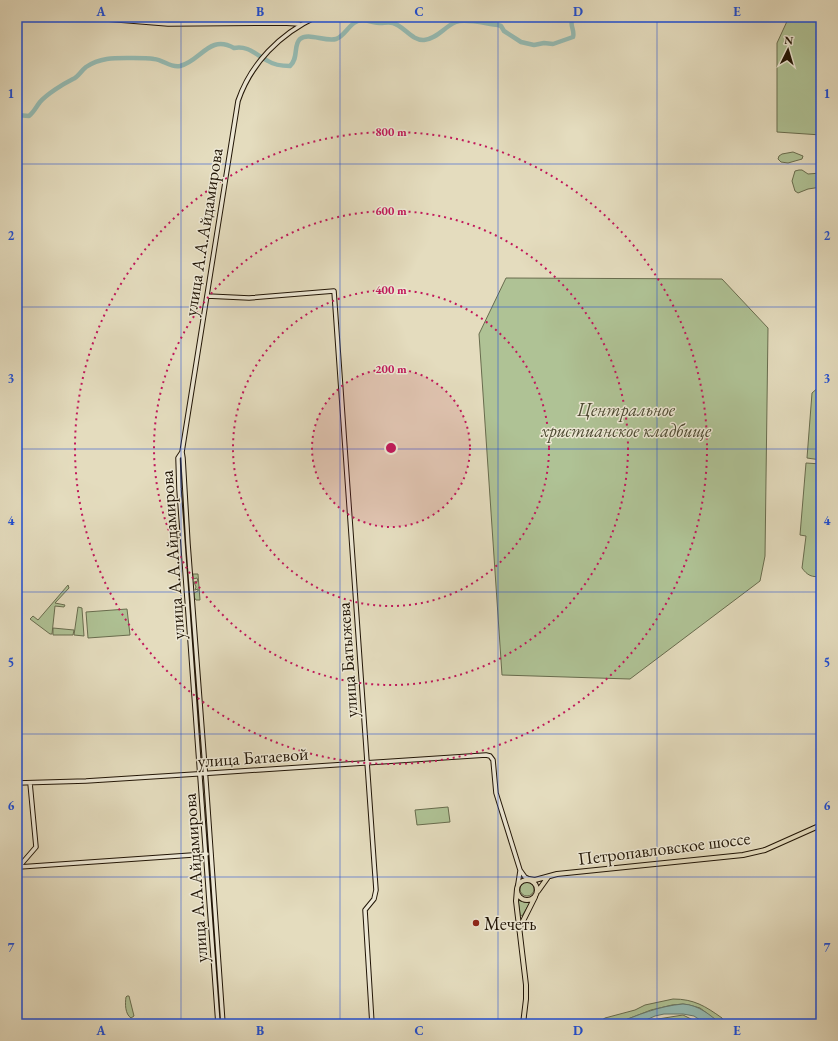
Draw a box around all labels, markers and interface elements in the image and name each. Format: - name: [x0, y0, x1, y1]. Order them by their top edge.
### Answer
- text: A: [95, 3, 106, 20]
- text: B: [256, 3, 264, 20]
- text: C: [414, 3, 424, 20]
- text: D: [573, 3, 583, 20]
- text: E: [733, 3, 741, 20]
- north arrow: [768, 30, 808, 70]
- text: N: [784, 33, 794, 47]
- text: 1: [8, 85, 15, 102]
- text: 1: [824, 85, 831, 102]
- text: 800 m: [375, 124, 407, 140]
- street label: улица А.А.Айдамирова: [178, 145, 228, 318]
- text: 600 m: [375, 203, 407, 219]
- text: 2: [8, 227, 15, 244]
- text: 2: [824, 227, 831, 244]
- text: 400 m: [375, 282, 407, 298]
- text: 200 m: [375, 361, 407, 377]
- text: 3: [8, 370, 15, 387]
- text: 3: [824, 370, 831, 387]
- park label: Центральное христианское кладбище: [540, 398, 712, 443]
- centre of rings: [384, 441, 398, 455]
- street label: улица А.А.Айдамирова: [155, 469, 189, 641]
- text: 4: [8, 512, 15, 529]
- text: 4: [824, 512, 831, 529]
- street label: улица Батыжева: [331, 601, 363, 719]
- text: 5: [8, 654, 14, 671]
- text: 5: [824, 654, 830, 671]
- street label: улица Батаевой: [197, 742, 310, 772]
- street label: улица А.А.Айдамирова: [178, 792, 212, 964]
- text: 6: [8, 797, 15, 814]
- text: 6: [824, 797, 831, 814]
- street label: Петропавловское шоссе: [576, 826, 752, 870]
- place label: Мечеть: [484, 912, 537, 935]
- marker: Мечеть: [471, 918, 481, 928]
- text: 7: [8, 939, 15, 956]
- text: 7: [824, 939, 831, 956]
- text: A: [95, 1022, 106, 1039]
- text: B: [256, 1022, 264, 1039]
- text: C: [414, 1022, 424, 1039]
- text: D: [573, 1022, 583, 1039]
- text: E: [733, 1022, 741, 1039]

